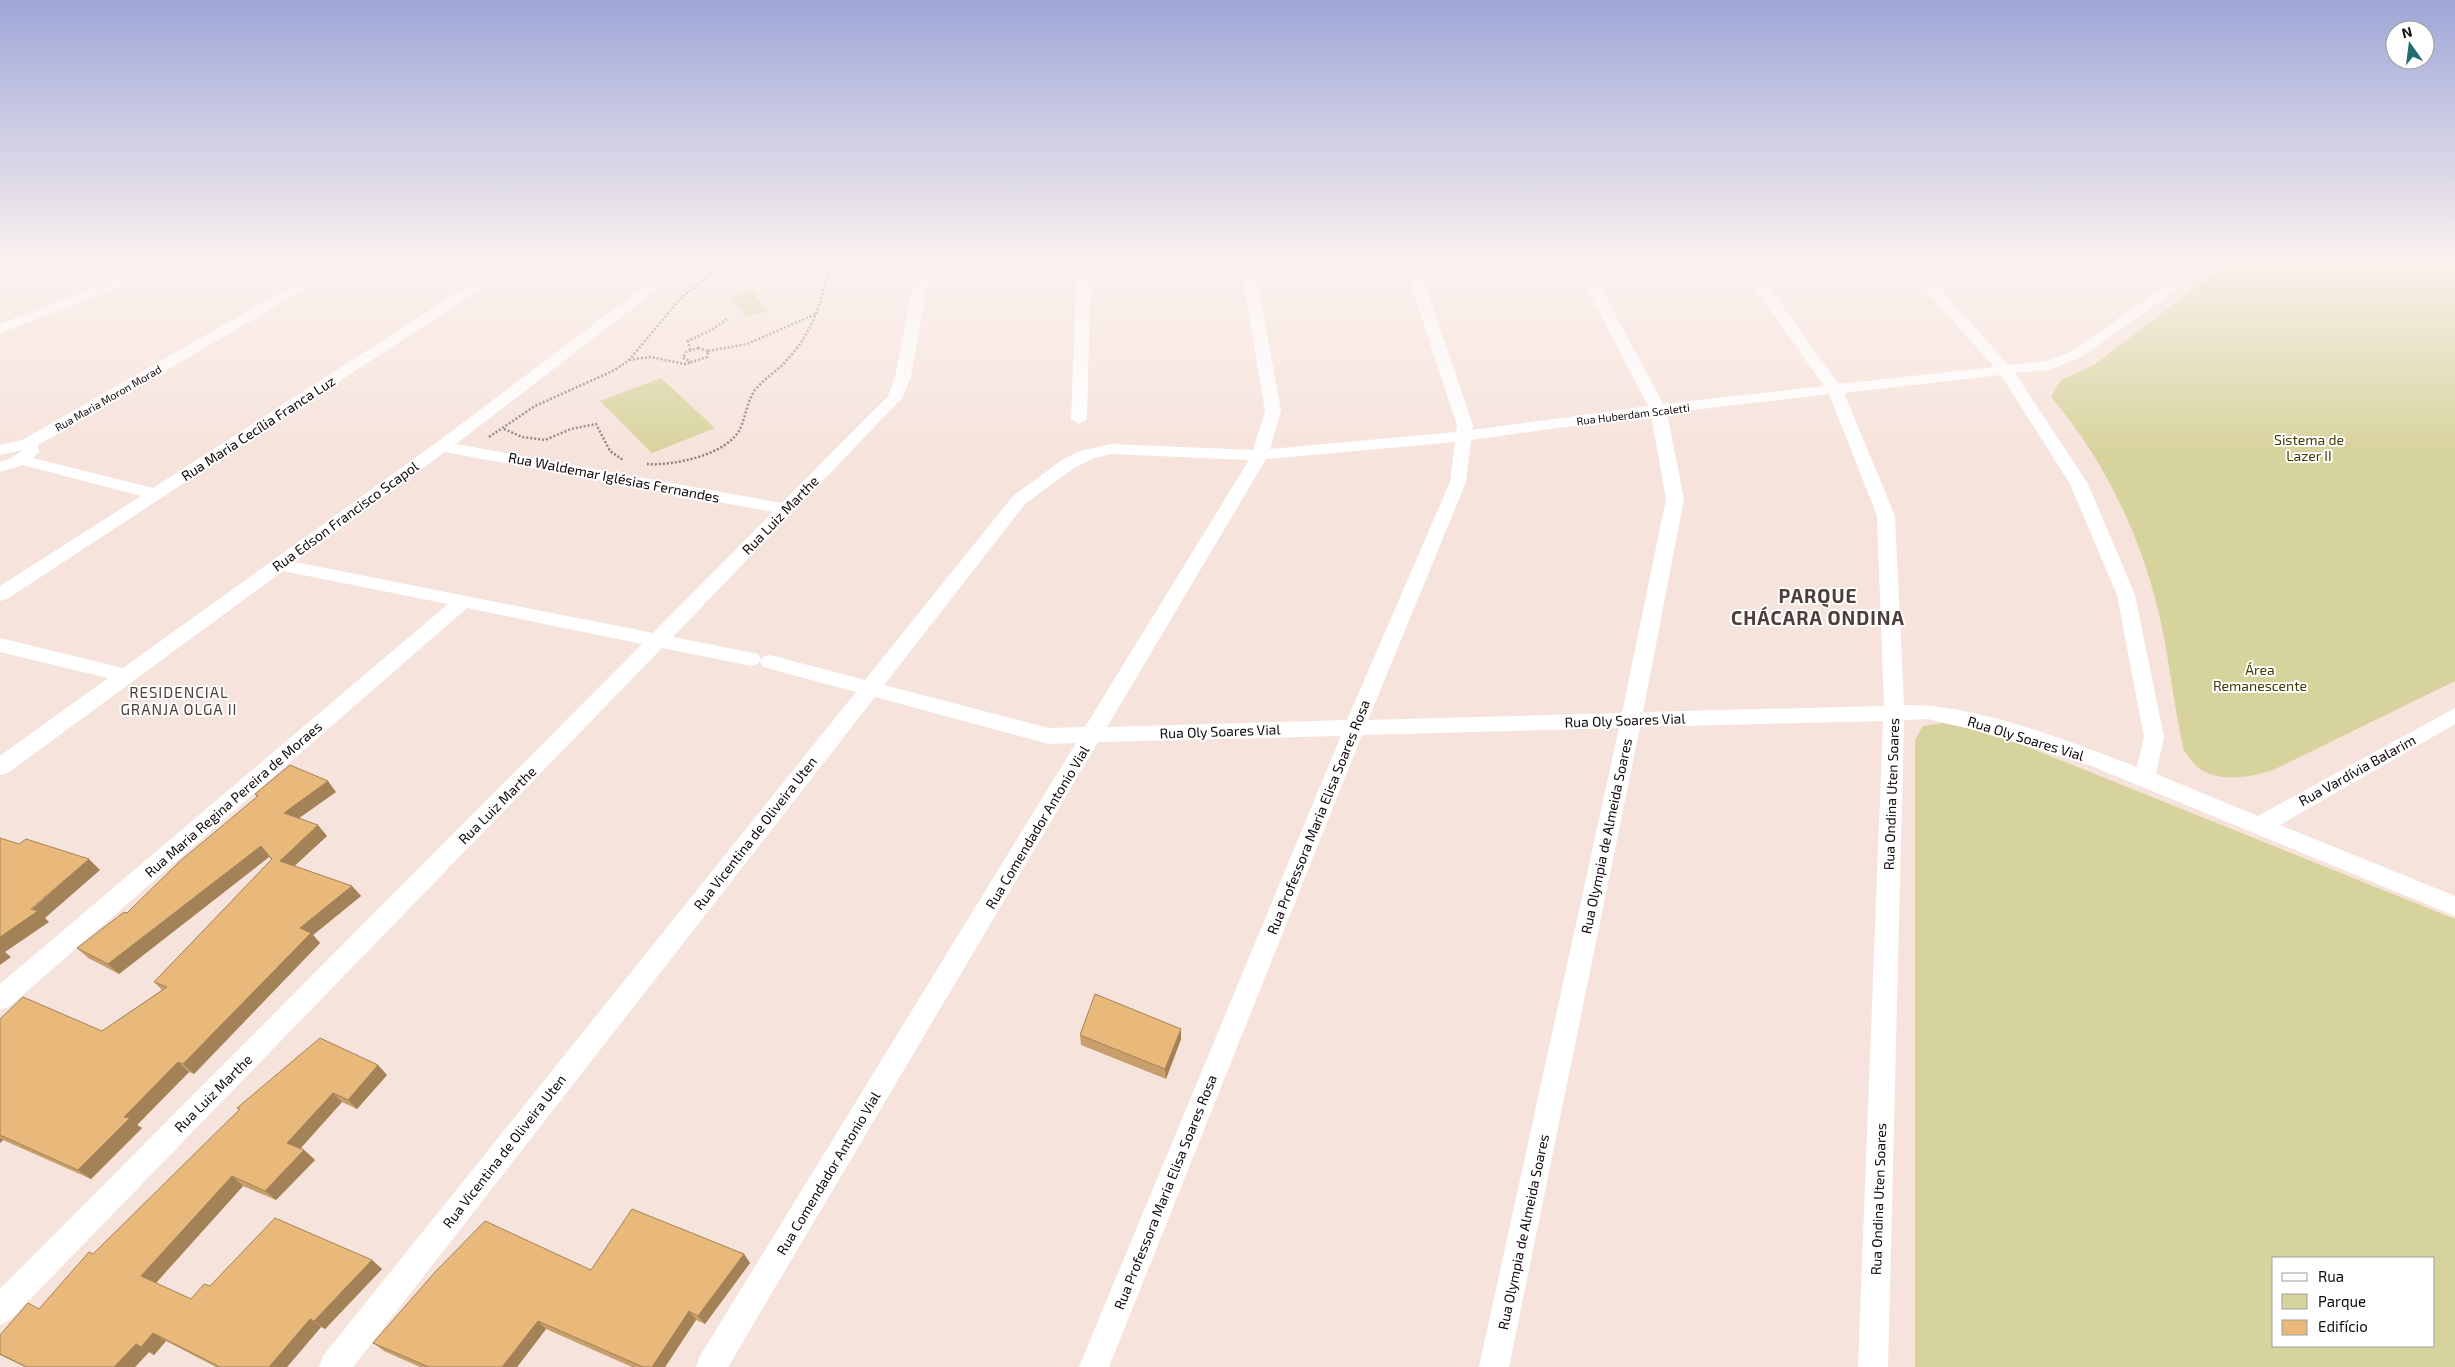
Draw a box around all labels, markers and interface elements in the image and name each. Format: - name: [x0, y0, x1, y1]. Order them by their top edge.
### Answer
- north arrow: [2385, 20, 2435, 70]
- text: N: [2400, 22, 2414, 41]
- street label: Rua Maria Moron Morad: [52, 362, 164, 434]
- street label: Rua Maria Cecília Franca Luz: [178, 372, 338, 484]
- street label: Rua Huberdam Scaletti: [1576, 401, 1690, 427]
- park label: Sistema de Lazer II: [2274, 431, 2344, 464]
- street label: Rua Waldemar Iglésias Fernandes: [507, 448, 721, 506]
- street label: Rua Edson Francisco Scapol: [269, 457, 422, 575]
- street label: Rua Luiz Marthe: [738, 472, 822, 558]
- district label: PARQUE CHÁCARA ONDINA: [1731, 584, 1905, 629]
- park label: Área Remanescente: [2213, 661, 2307, 694]
- district label: RESIDENCIAL GRANJA OLGA II: [120, 683, 238, 718]
- street label: Rua Professora Maria Elisa Soares Rosa: [1263, 697, 1373, 937]
- street label: Rua Oly Soares Vial: [1564, 709, 1687, 731]
- street label: Rua Oly Soares Vial: [1966, 712, 2087, 764]
- street label: Rua Maria Regina Pereira de Moraes: [141, 717, 325, 881]
- street label: Rua Ondina Uten Soares: [1880, 718, 1902, 870]
- street label: Rua Oly Soares Vial: [1159, 720, 1282, 742]
- street label: Rua Vardívia Balarim: [2296, 731, 2418, 809]
- street label: Rua Olympia de Almeida Soares: [1577, 737, 1635, 935]
- street label: Rua Comendador Antonio Vial: [981, 742, 1093, 912]
- street label: Rua Vicentina de Oliveira Uten: [690, 753, 820, 913]
- street label: Rua Luiz Marthe: [455, 763, 539, 847]
- street label: Rua Luiz Marthe: [171, 1051, 255, 1135]
- street label: Rua Vicentina de Oliveira Uten: [439, 1071, 569, 1231]
- street label: Rua Professora Maria Elisa Soares Rosa: [1110, 1072, 1220, 1312]
- street label: Rua Comendador Antonio Vial: [772, 1088, 884, 1258]
- street label: Rua Ondina Uten Soares: [1867, 1123, 1889, 1275]
- street label: Rua Olympia de Almeida Soares: [1494, 1133, 1552, 1331]
- legend: [2272, 1257, 2435, 1347]
- text: Rua: [2318, 1267, 2344, 1285]
- text: Parque: [2318, 1292, 2366, 1310]
- text: Edifício: [2318, 1317, 2368, 1335]

